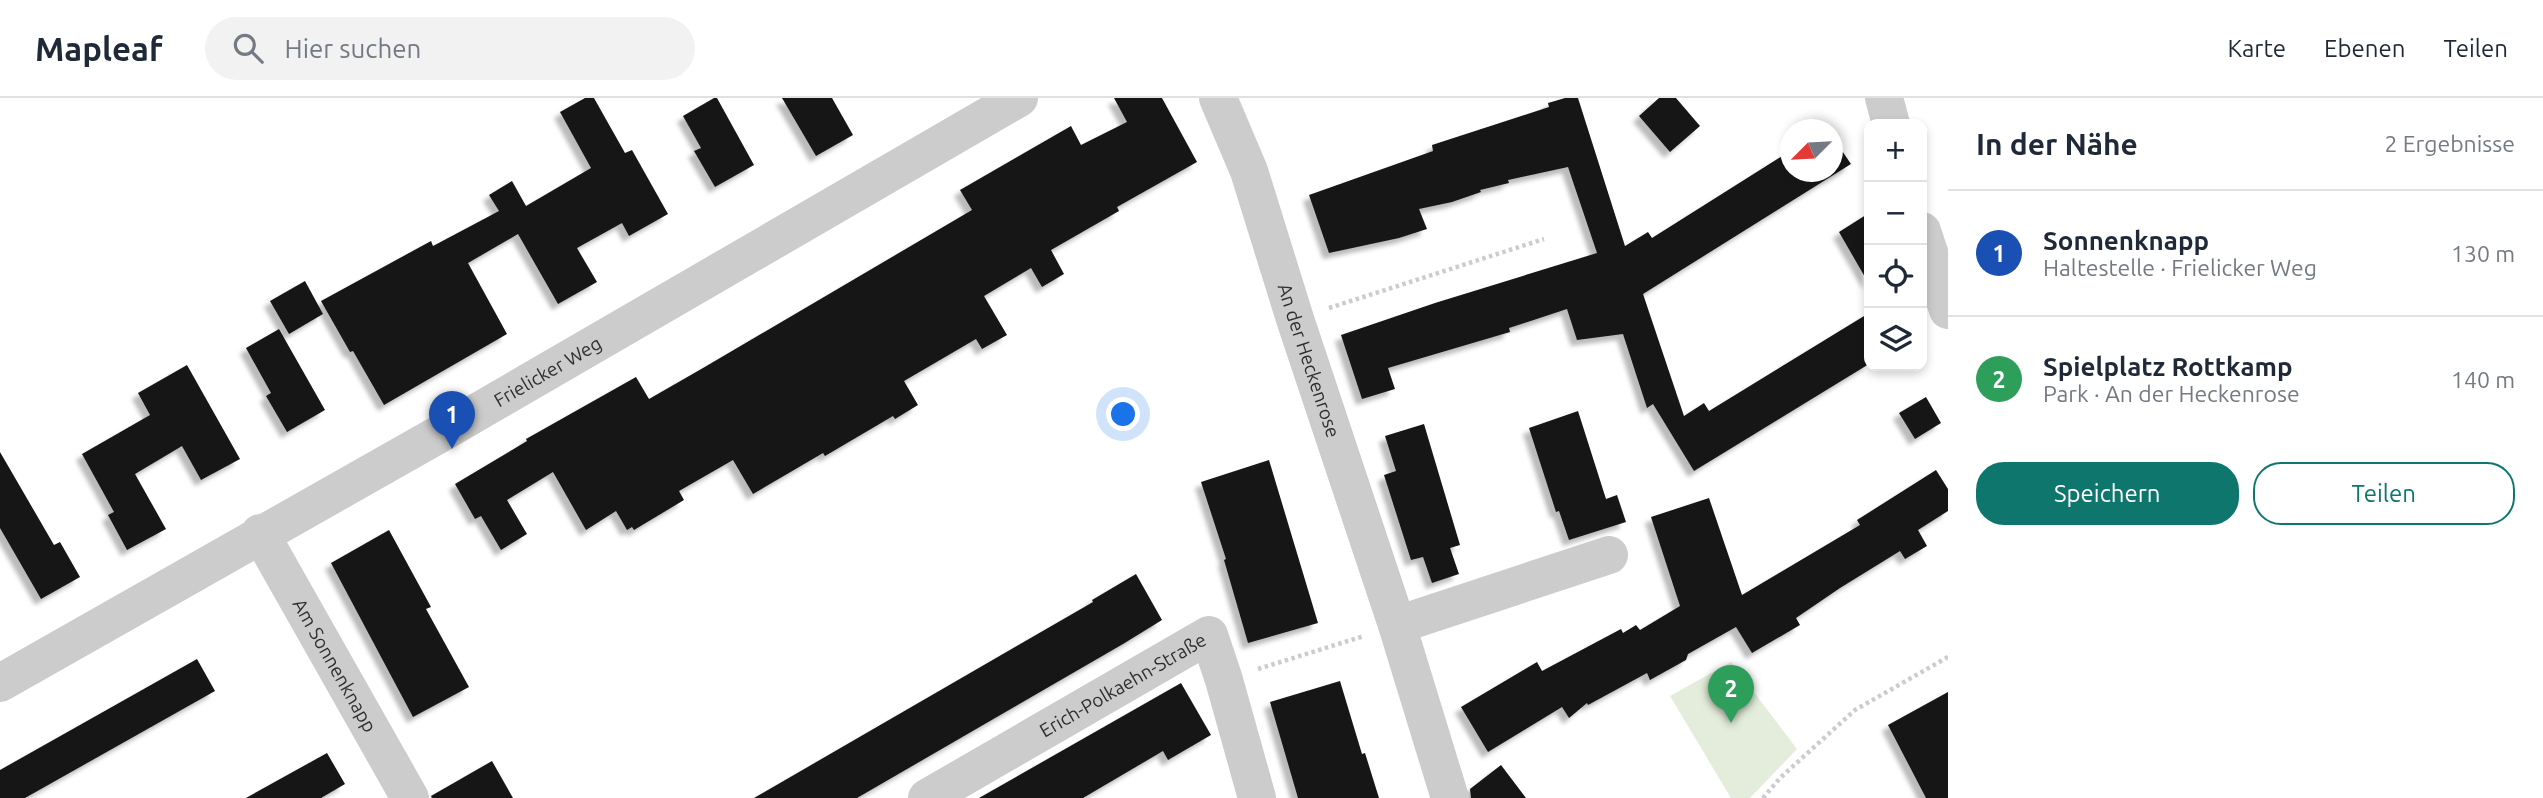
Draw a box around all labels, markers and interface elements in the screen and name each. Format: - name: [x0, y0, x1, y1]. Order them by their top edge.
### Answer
- search box: [205, 17, 695, 80]
- icon: search: [229, 29, 267, 67]
- text: Mapleaf: [35, 30, 163, 67]
- text: Hier suchen: [285, 34, 421, 63]
- text: Karte: [2227, 35, 2286, 62]
- text: Ebenen: [2324, 35, 2405, 62]
- text: Teilen: [2443, 35, 2508, 62]
- north arrow: [1780, 119, 1843, 182]
- map controls: [1864, 119, 1927, 371]
- button: +: [1864, 119, 1927, 182]
- text: In der Nähe: [1976, 127, 2138, 161]
- text: 2 Ergebnisse: [2384, 131, 2515, 156]
- button: −: [1864, 182, 1927, 245]
- text: Sonnenknapp: [2043, 226, 2209, 255]
- text: 1: [1993, 241, 2005, 266]
- text: 130 m: [2451, 241, 2515, 266]
- button: locate: [1864, 245, 1927, 308]
- text: Haltestelle · Frielicker Weg: [2043, 255, 2317, 280]
- street label: An der Heckenrose: [1274, 281, 1345, 440]
- button: layers: [1864, 308, 1927, 371]
- street label: Frielicker Weg: [490, 332, 605, 411]
- text: Spielplatz Rottkamp: [2043, 352, 2293, 381]
- text: 2: [1993, 367, 2005, 392]
- text: 140 m: [2451, 367, 2515, 392]
- text: Park · An der Heckenrose: [2043, 381, 2300, 406]
- pin: 1: [429, 391, 475, 449]
- your location: [1106, 397, 1140, 431]
- button: Speichern: [1976, 462, 2239, 525]
- button: Teilen: [2253, 462, 2515, 525]
- street label: Am Sonnenknapp: [288, 595, 381, 736]
- street label: Erich-Polkaehn-Straße: [1036, 628, 1210, 742]
- pin: 2: [1708, 665, 1754, 723]

